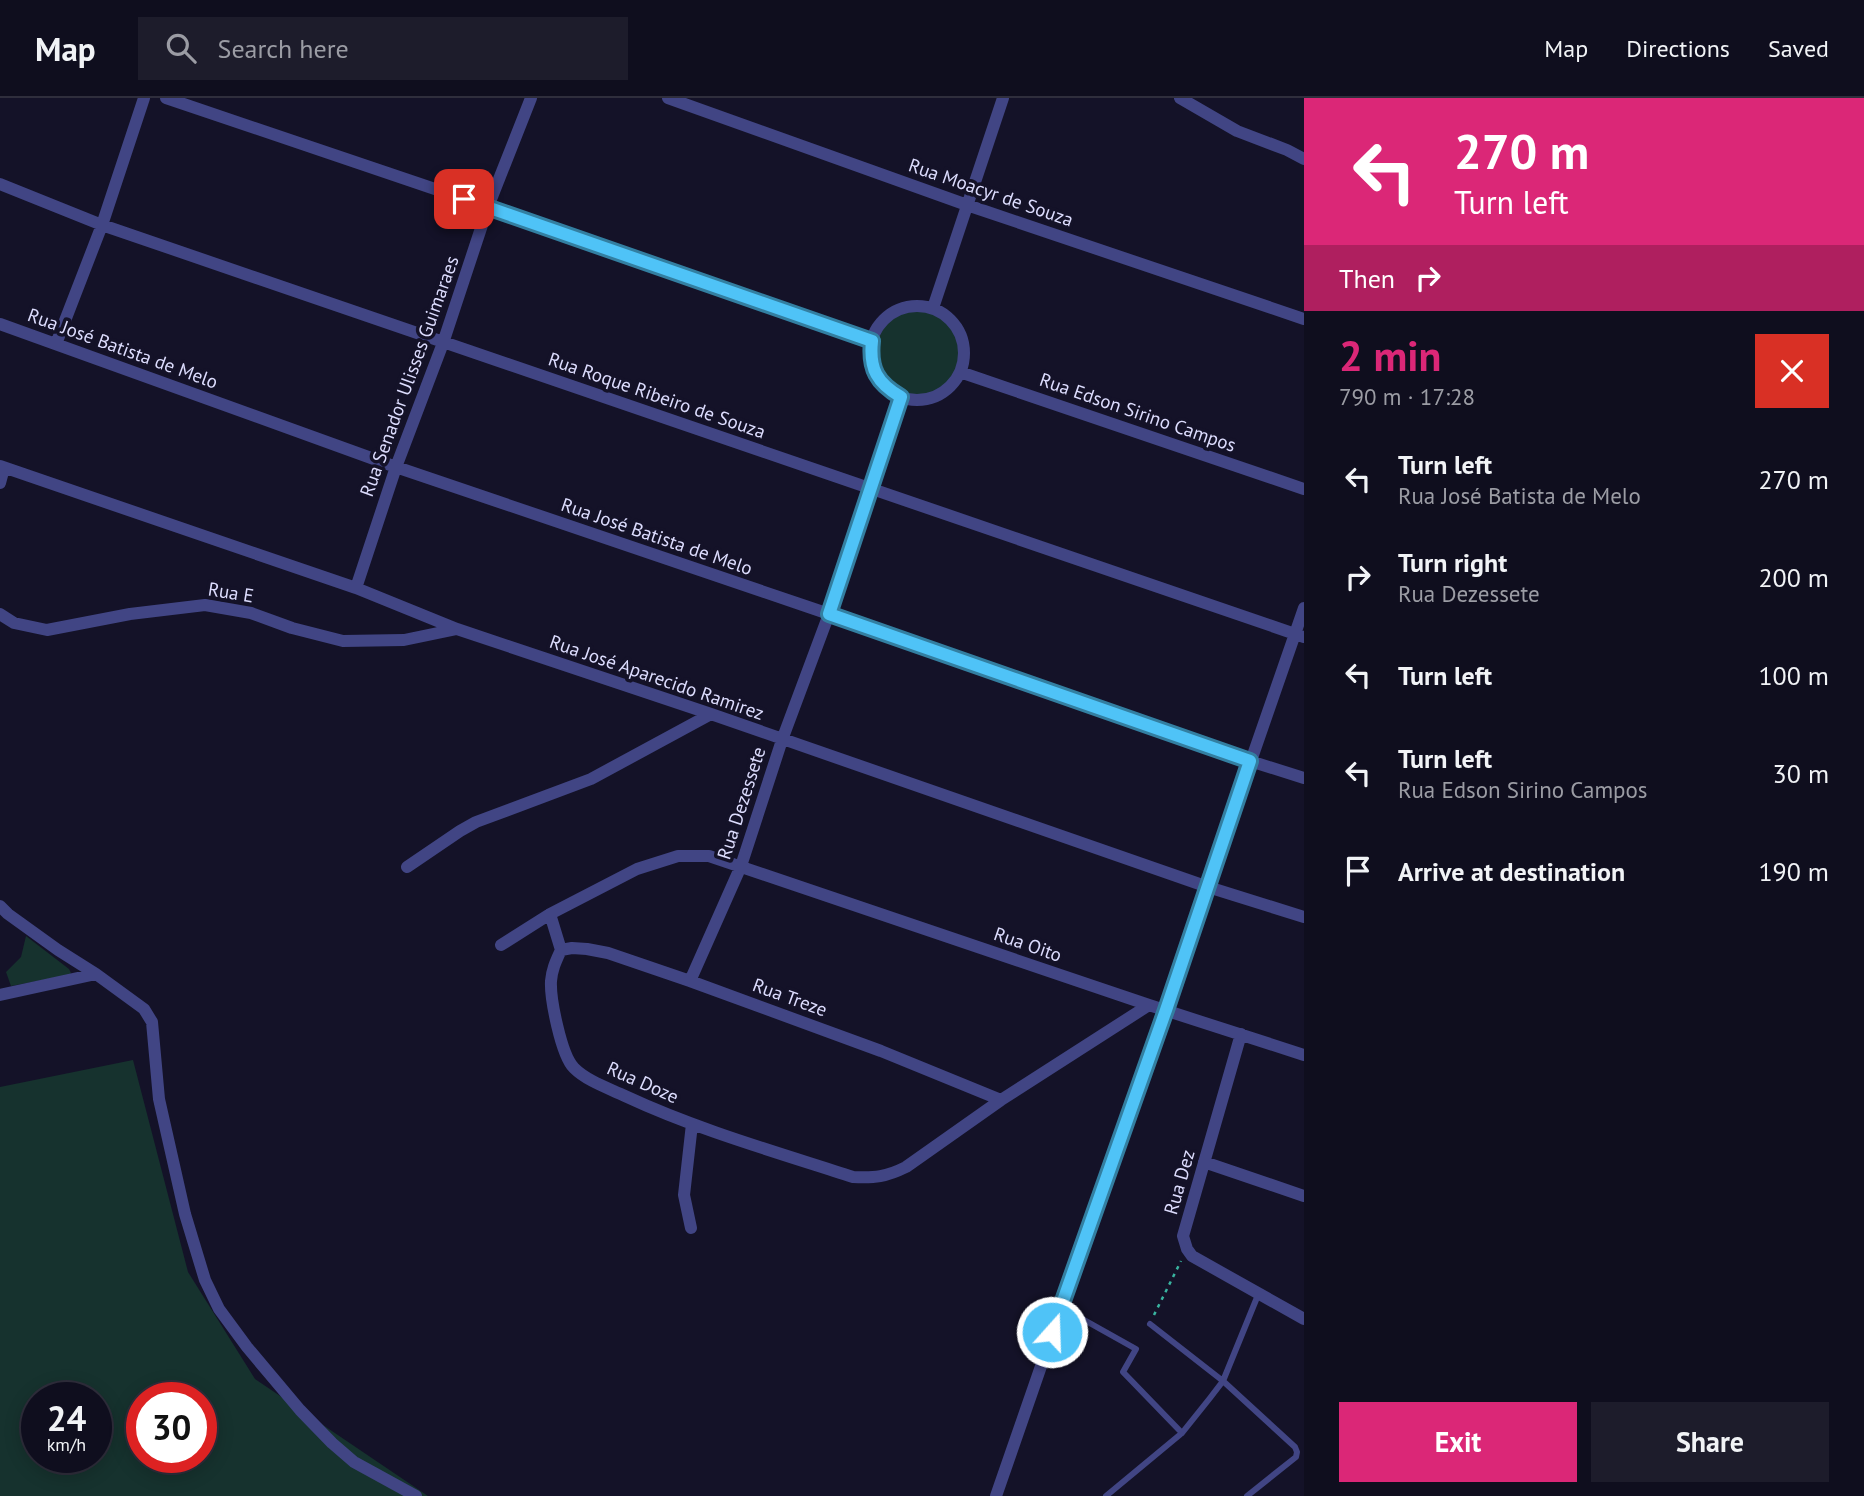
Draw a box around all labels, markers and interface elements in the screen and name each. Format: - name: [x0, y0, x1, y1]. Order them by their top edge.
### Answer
- search box: [138, 17, 628, 80]
- text: Map: [35, 27, 96, 70]
- icon: search: [162, 29, 200, 67]
- text: Search here: [218, 32, 349, 65]
- text: Map: [1544, 33, 1588, 64]
- text: Directions: [1626, 33, 1730, 64]
- text: Saved: [1768, 33, 1829, 64]
- text: 270 m: [1454, 119, 1589, 183]
- icon: left: [1339, 126, 1430, 217]
- street label: Rua Moacyr de Souza: [905, 153, 1077, 231]
- pin: [434, 169, 494, 229]
- icon: arrive: [445, 180, 483, 218]
- text: Turn left: [1454, 181, 1569, 223]
- street label: Rua Senador Ulisses Guimaraes: [354, 252, 464, 500]
- icon: right: [1409, 259, 1447, 297]
- text: Then: [1339, 262, 1395, 295]
- street label: Rua José Batista de Melo: [25, 302, 221, 394]
- text: 2 min: [1339, 328, 1441, 383]
- button: close: [1755, 334, 1829, 408]
- street label: Rua Roque Ribeiro de Souza: [545, 347, 769, 443]
- street label: Rua Edson Sirino Campos: [1037, 367, 1239, 457]
- text: 790 m · 17:28: [1339, 382, 1475, 411]
- text: Turn left: [1398, 448, 1492, 481]
- icon: left: [1339, 460, 1377, 498]
- text: 270 m: [1758, 463, 1829, 496]
- text: Rua José Batista de Melo: [1398, 481, 1641, 510]
- street label: Rua José Batista de Melo: [558, 492, 756, 580]
- text: Turn right: [1398, 546, 1507, 579]
- icon: right: [1339, 558, 1377, 596]
- text: 200 m: [1758, 561, 1829, 594]
- street label: Rua E: [206, 577, 256, 607]
- text: Rua Dezessete: [1398, 579, 1540, 608]
- street label: Rua José Aparecido Ramirez: [547, 629, 767, 725]
- icon: left: [1339, 656, 1377, 694]
- text: Turn left: [1398, 659, 1492, 692]
- text: 100 m: [1758, 659, 1829, 692]
- text: Turn left: [1398, 742, 1492, 775]
- street label: Rua Dezessete: [711, 744, 771, 862]
- icon: left: [1339, 754, 1377, 792]
- text: 30 m: [1773, 757, 1829, 790]
- text: Rua Edson Sirino Campos: [1398, 775, 1648, 804]
- icon: arrive: [1339, 852, 1377, 890]
- text: Arrive at destination: [1398, 855, 1625, 888]
- text: 190 m: [1758, 855, 1829, 888]
- street label: Rua Oito: [991, 921, 1065, 967]
- street label: Rua Treze: [749, 972, 831, 1022]
- street label: Rua Doze: [603, 1056, 683, 1108]
- street label: Rua Dez: [1158, 1147, 1200, 1217]
- position arrow: [1015, 1295, 1089, 1369]
- speed limit sign: 30: [126, 1382, 217, 1473]
- text: 24: [47, 1395, 86, 1441]
- button: Exit: [1339, 1402, 1577, 1482]
- button: Share: [1591, 1402, 1829, 1482]
- text: km/h: [47, 1433, 86, 1456]

